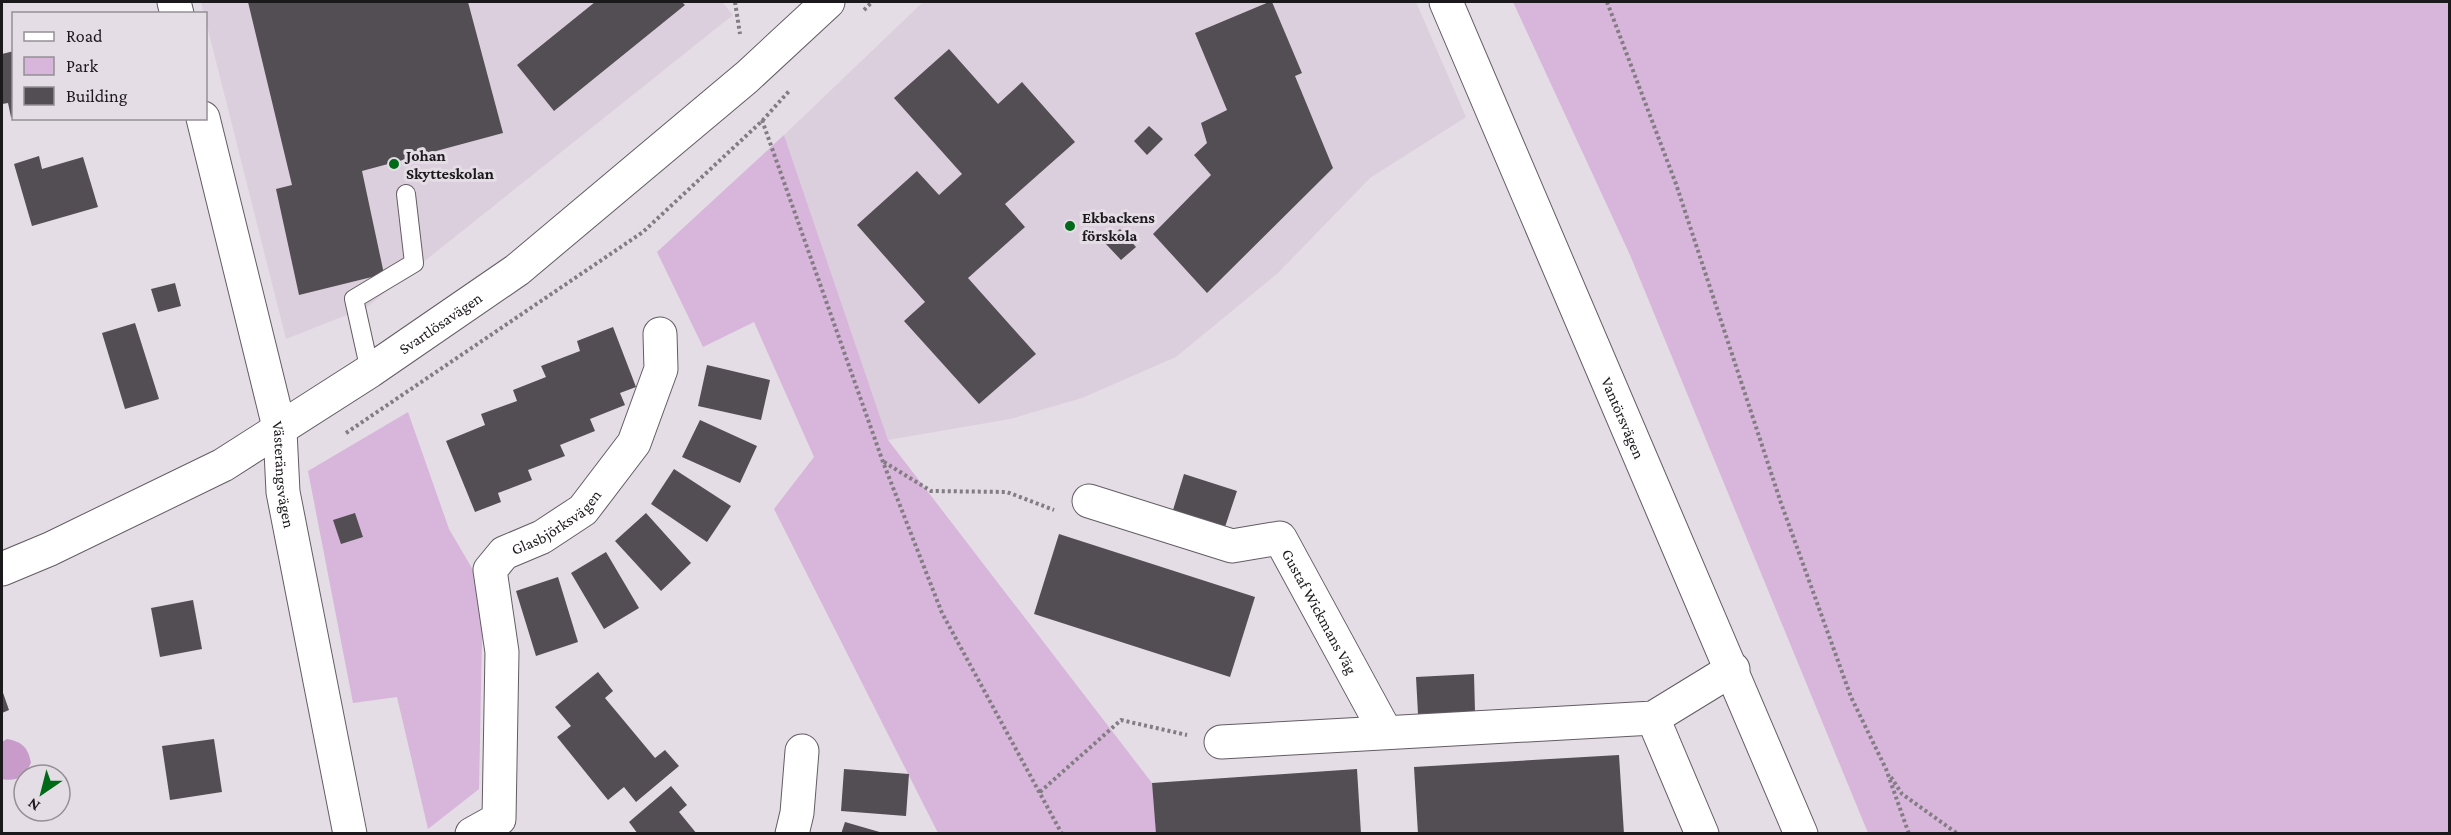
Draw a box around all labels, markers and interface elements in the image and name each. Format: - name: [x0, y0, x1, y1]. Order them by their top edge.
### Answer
- legend: [12, 12, 207, 120]
- text: Road: [66, 26, 103, 46]
- text: Park: [66, 56, 98, 76]
- text: Building: [66, 86, 128, 106]
- place label: Johan Skytteskolan: [404, 147, 494, 182]
- marker: Johan Skytteskolan: [387, 157, 401, 171]
- place label: Ekbackens förskola: [1082, 209, 1155, 244]
- marker: Ekbackens förskola: [1063, 219, 1077, 233]
- street label: Svartlösavägen: [396, 289, 485, 358]
- street label: Vantörsvägen: [1598, 374, 1648, 462]
- street label: Västerängsvägen: [269, 419, 298, 530]
- street label: Glasbjörksvägen: [509, 486, 605, 558]
- street label: Gustaf Wickmans Väg: [1279, 546, 1360, 678]
- north arrow: [12, 763, 72, 823]
- text: N: [24, 795, 43, 815]

